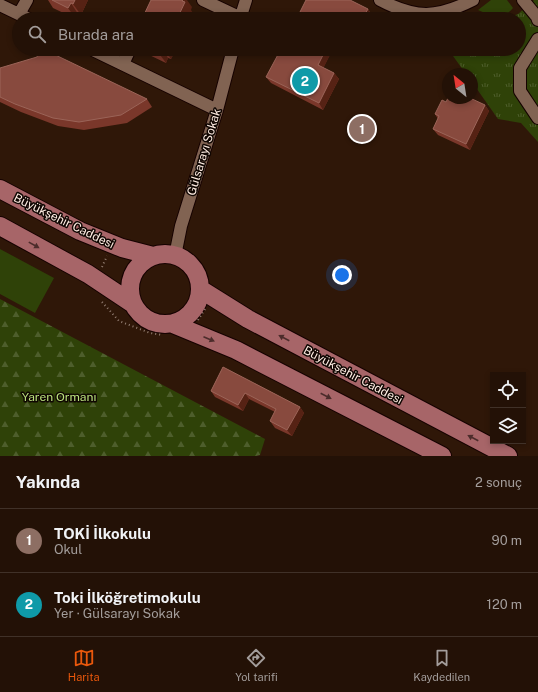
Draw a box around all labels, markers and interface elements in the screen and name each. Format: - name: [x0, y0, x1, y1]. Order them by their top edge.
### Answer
- search box: [12, 12, 526, 56]
- icon: search: [26, 23, 48, 45]
- text: Burada ara: [58, 26, 134, 43]
- pin: 2: [292, 66, 318, 96]
- north arrow: [442, 68, 478, 104]
- street label: Gülsarayı Sokak: [184, 107, 224, 197]
- pin: 1: [349, 114, 375, 144]
- street label: Büyükşehir Caddesi: [11, 191, 117, 252]
- one-way arrow: [28, 242, 40, 248]
- your location: [332, 265, 352, 285]
- one-way arrow: [203, 335, 215, 342]
- one-way arrow: [278, 335, 290, 342]
- street label: Büyükşehir Caddesi: [301, 343, 405, 407]
- map controls: [490, 372, 526, 444]
- button: locate: [490, 372, 526, 408]
- park label: Yaren Ormanı: [22, 390, 96, 404]
- one-way arrow: [320, 393, 331, 399]
- button: layers: [490, 408, 526, 444]
- one-way arrow: [468, 435, 479, 441]
- text: Yakında: [16, 472, 80, 492]
- text: 2 sonuç: [475, 475, 522, 490]
- text: TOKİ İlkokulu: [54, 525, 151, 542]
- text: 1: [26, 533, 32, 548]
- text: 90 m: [492, 533, 522, 548]
- text: Okul: [54, 542, 82, 557]
- text: Toki İlköğretimokulu: [54, 589, 201, 606]
- text: 2: [25, 597, 33, 612]
- text: 120 m: [487, 597, 522, 612]
- text: Yer · Gülsarayı Sokak: [54, 606, 180, 621]
- tab: Harita: [68, 647, 100, 683]
- tab: Yol tarifi: [235, 647, 278, 683]
- tab: Kaydedilen: [413, 647, 470, 683]

